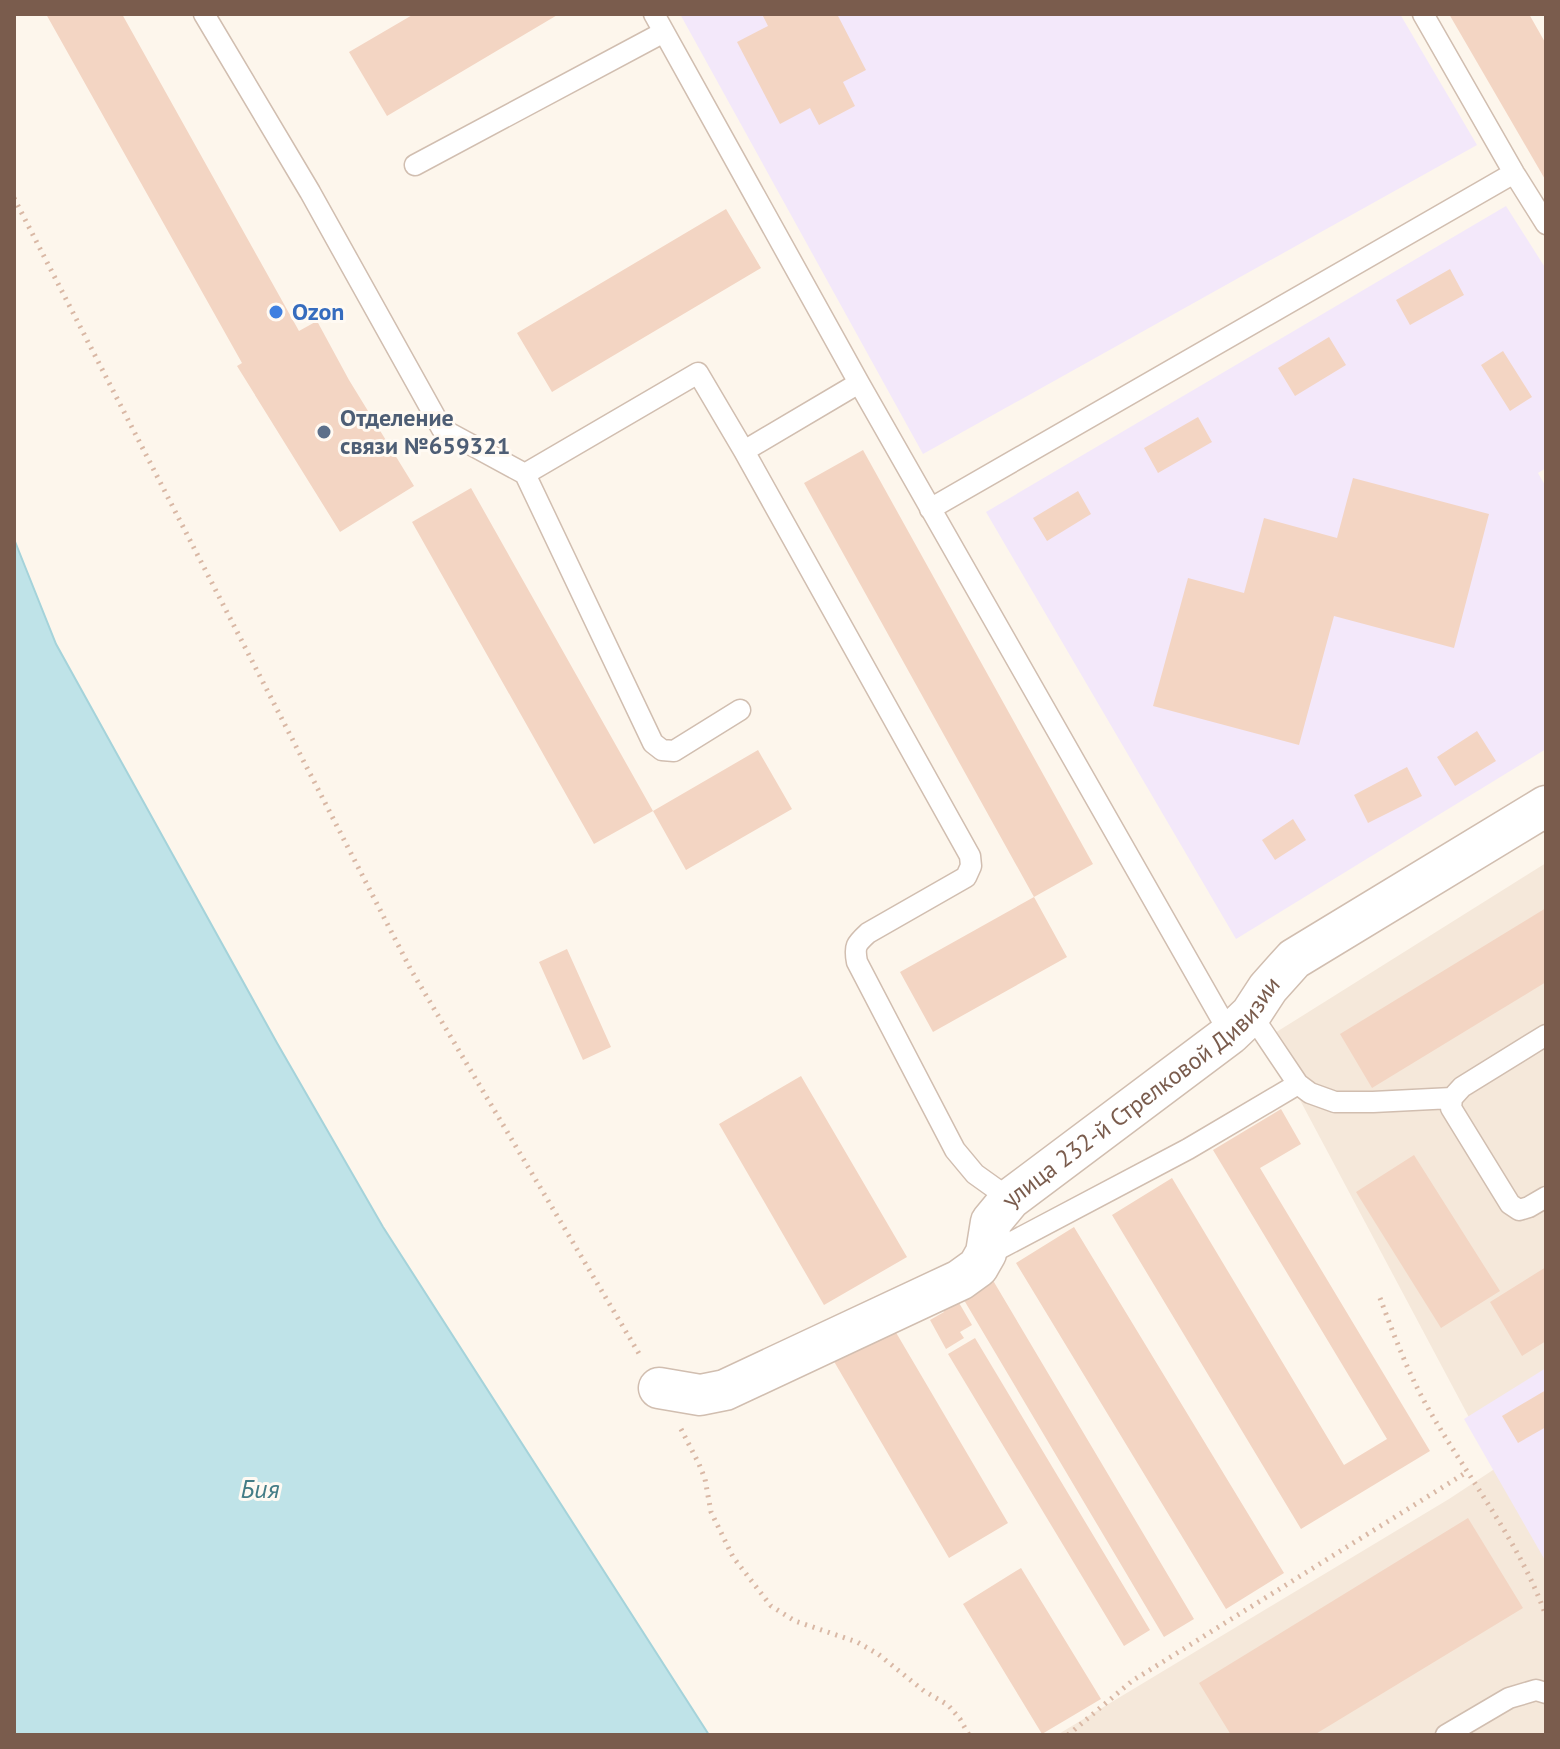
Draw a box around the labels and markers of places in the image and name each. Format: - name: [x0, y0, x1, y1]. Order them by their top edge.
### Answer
- place label: Ozon: [292, 296, 344, 327]
- marker: Ozon: [267, 303, 285, 321]
- place label: Отделение связи №659321: [340, 402, 510, 461]
- marker: Отделение связи №659321: [315, 423, 333, 441]

